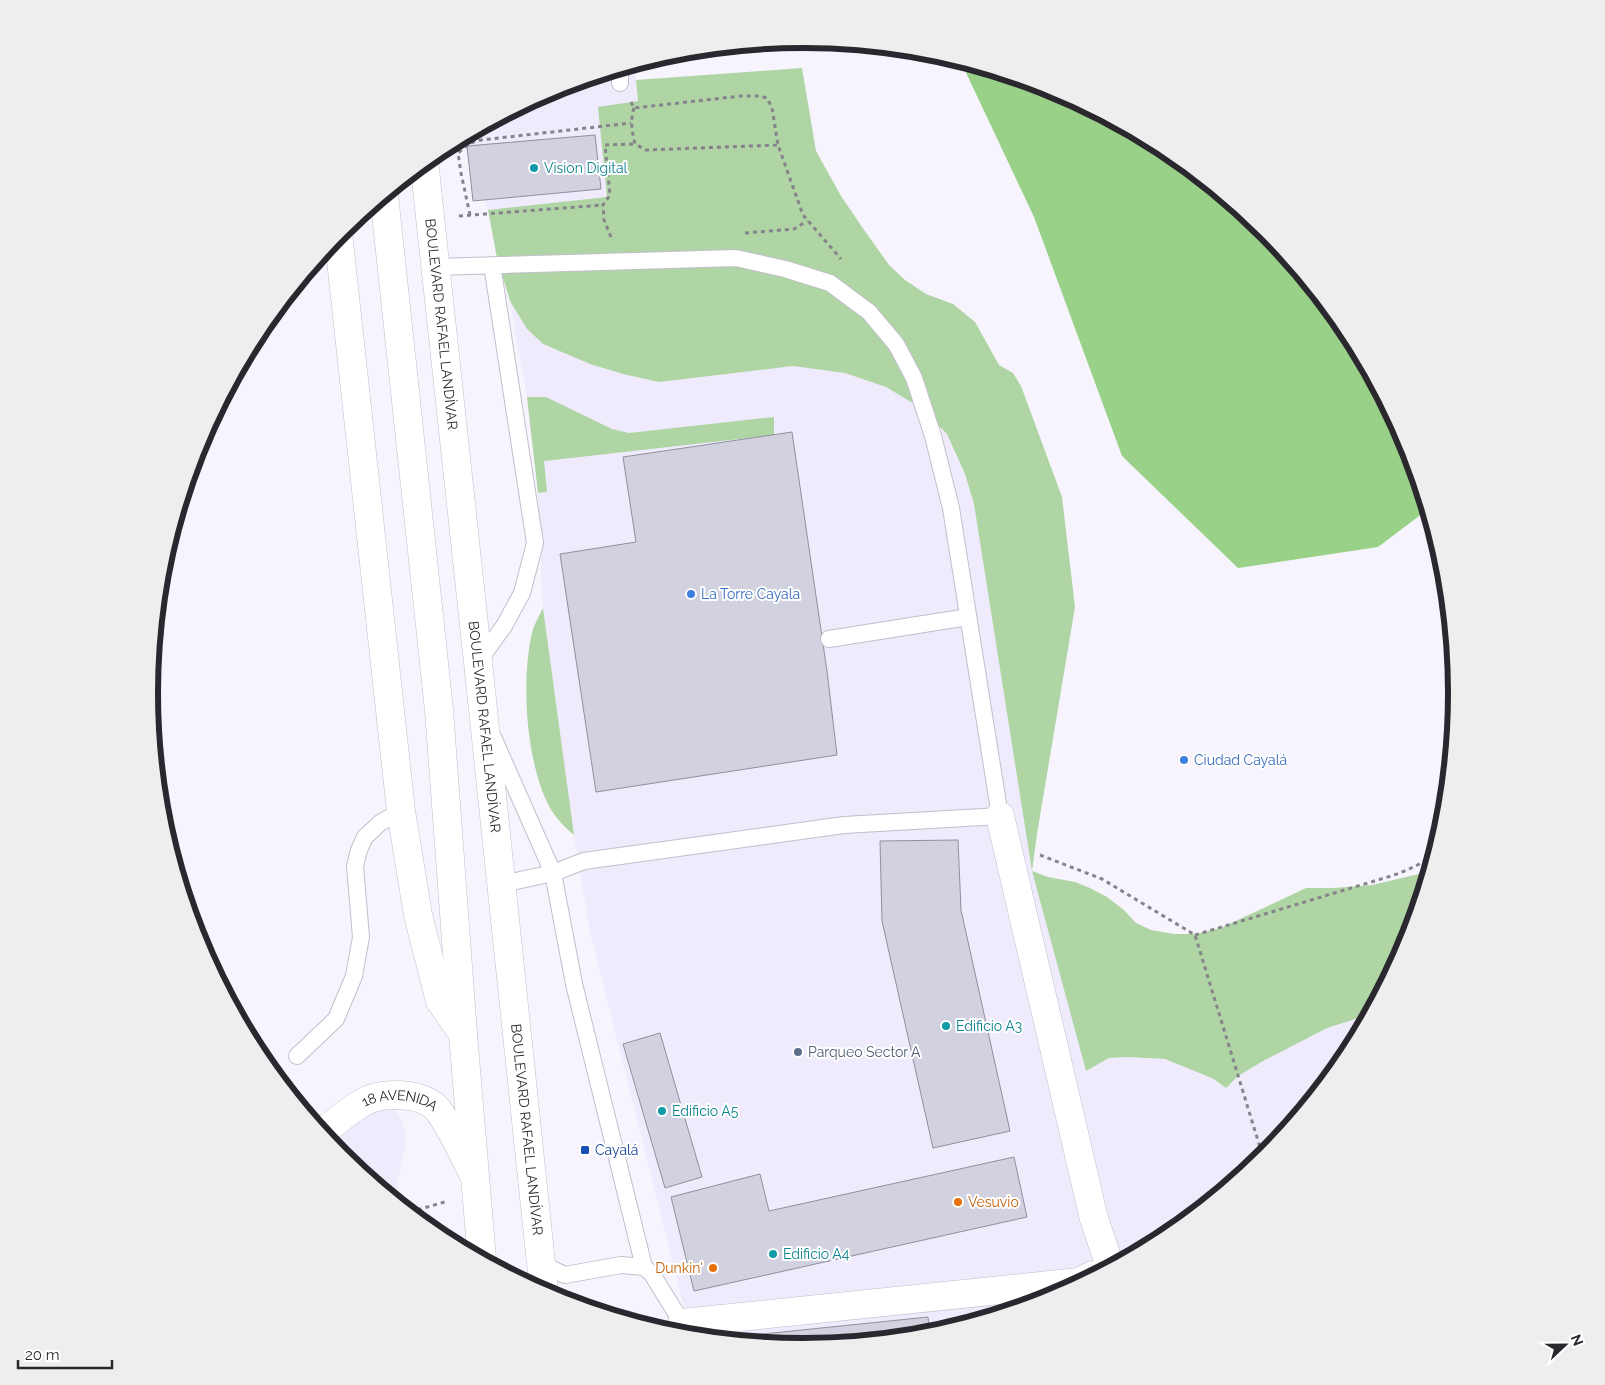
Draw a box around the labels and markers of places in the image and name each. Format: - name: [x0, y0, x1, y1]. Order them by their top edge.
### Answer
- place label: Vision Digital: [544, 160, 628, 176]
- marker: Vision Digital: [528, 162, 540, 174]
- place label: La Torre Cayala: [701, 586, 800, 602]
- marker: La Torre Cayala: [685, 588, 697, 600]
- place label: Ciudad Cayalá: [1194, 752, 1287, 768]
- marker: Ciudad Cayalá: [1178, 754, 1190, 766]
- place label: Edificio A3: [956, 1018, 1022, 1034]
- marker: Edificio A3: [940, 1020, 952, 1032]
- place label: Parqueo Sector A: [808, 1044, 921, 1060]
- marker: Parqueo Sector A: [792, 1046, 804, 1058]
- place label: Edificio A5: [672, 1103, 739, 1119]
- marker: Edificio A5: [656, 1105, 668, 1117]
- place label: Cayalá: [595, 1142, 638, 1158]
- marker: Cayalá: [579, 1144, 591, 1156]
- place label: Vesuvio: [968, 1194, 1019, 1210]
- marker: Vesuvio: [952, 1196, 964, 1208]
- place label: Edificio A4: [783, 1246, 850, 1262]
- marker: Edificio A4: [767, 1248, 779, 1260]
- place label: Dunkin': [655, 1260, 703, 1276]
- marker: Dunkin': [707, 1262, 719, 1274]

